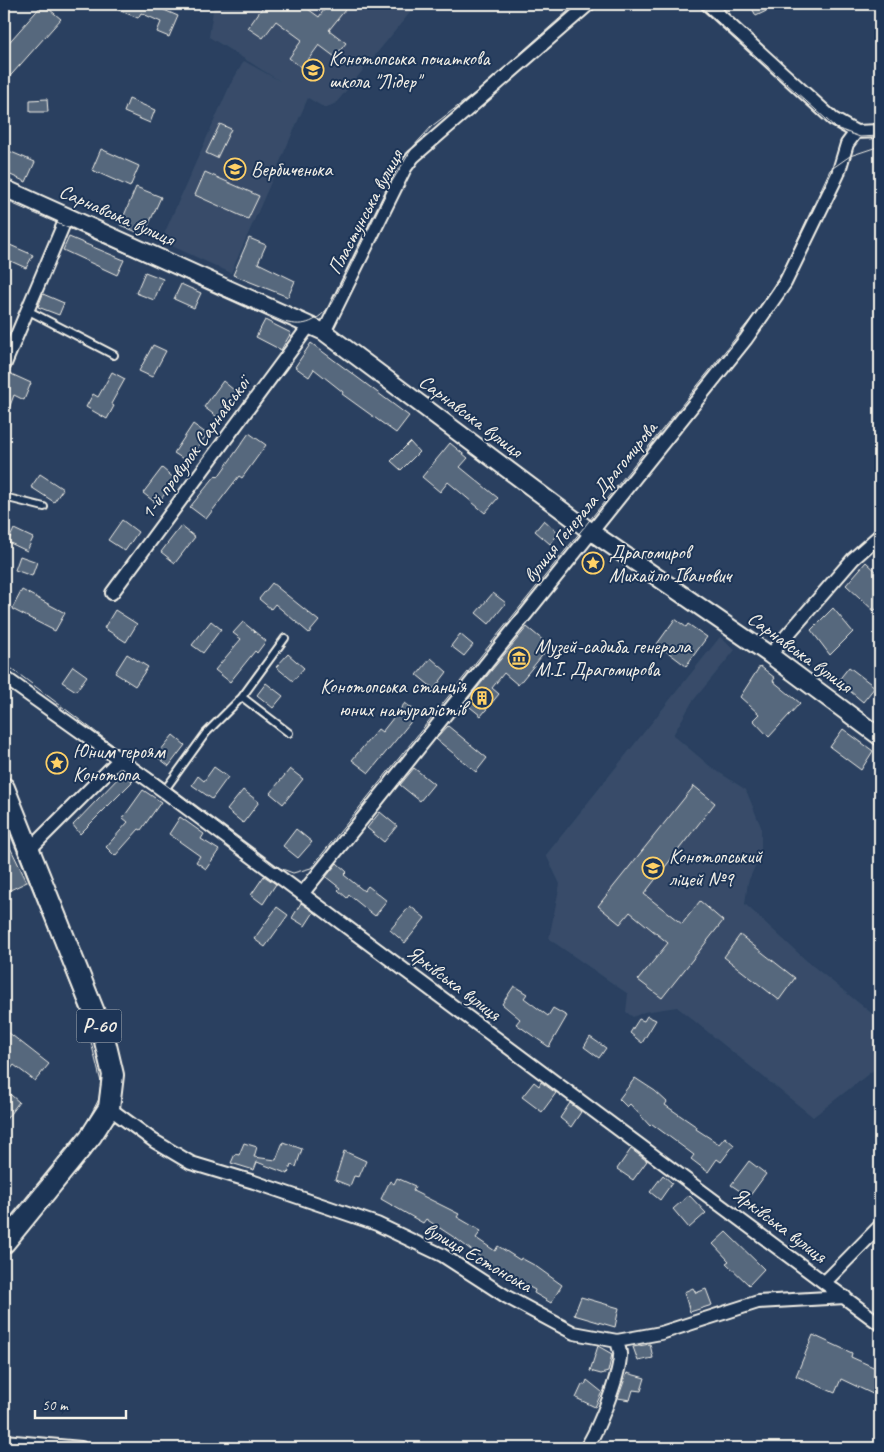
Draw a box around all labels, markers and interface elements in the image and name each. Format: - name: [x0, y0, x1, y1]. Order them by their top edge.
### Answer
- place label: Конотопська початкова школа "Лідер": [329, 46, 492, 94]
- school or university icon: Конотопська початкова школа "Лідер": [301, 58, 325, 82]
- street label: Пластунська вулиця: [322, 143, 409, 279]
- school or university icon: Вербиченька: [223, 157, 247, 181]
- place label: Вербиченька: [251, 157, 333, 182]
- street label: Сарнавська вулиця: [56, 179, 180, 252]
- street label: 1-й провулок Сарнавської: [135, 368, 258, 524]
- street label: Сарнавська вулиця: [414, 369, 529, 464]
- street label: вулиця Генерала Драгомирова: [517, 415, 664, 587]
- place label: Драгомиров Михайло Іванович: [609, 540, 733, 588]
- place icon: Драгомиров Михайло Іванович: [581, 551, 605, 575]
- street label: Сарнавська вулиця: [743, 606, 859, 700]
- place label: Музей-садиба генерала М.І. Драгомирова: [535, 634, 692, 682]
- museum icon: Музей-садиба генерала М.І. Драгомирова: [507, 646, 531, 670]
- place label: Конотопська станція юних натуралістів: [320, 674, 471, 722]
- building icon: Конотопська станція юних натуралістів: [470, 686, 494, 710]
- place label: Юним героям Конотопа: [73, 739, 166, 787]
- place icon: Юним героям Конотопа: [45, 751, 69, 775]
- place label: Конотопський ліцей №9: [669, 844, 764, 892]
- school or university icon: Конотопський ліцей №9: [641, 856, 665, 880]
- street label: Ярківська вулиця: [402, 939, 507, 1027]
- road number: Р-60: [76, 1009, 122, 1042]
- street label: Ярківська вулиця: [728, 1181, 833, 1269]
- street label: вулиця Естонська: [420, 1216, 538, 1299]
- scale bar: [35, 1387, 126, 1419]
- text: 50 m: [42, 1396, 69, 1415]

